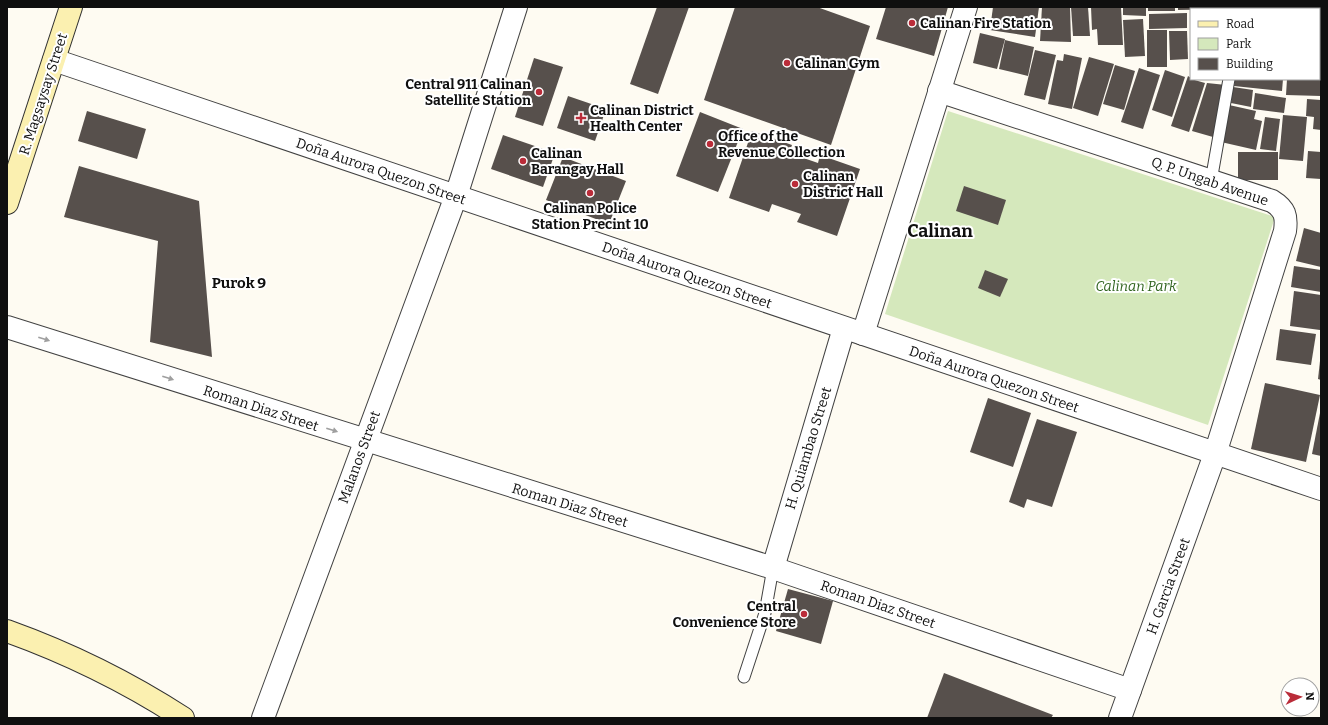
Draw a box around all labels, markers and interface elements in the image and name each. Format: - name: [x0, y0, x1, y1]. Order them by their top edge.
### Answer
- legend: [1190, 8, 1320, 80]
- place label: Calinan Fire Station: [920, 15, 1051, 32]
- text: Road: [1226, 17, 1254, 31]
- marker: Calinan Fire Station: [907, 18, 917, 28]
- street label: R. Magsaysay Street: [16, 31, 71, 157]
- text: Park: [1226, 37, 1252, 51]
- place label: Calinan Gym: [795, 55, 880, 72]
- text: Building: [1226, 57, 1273, 71]
- marker: Calinan Gym: [782, 58, 792, 68]
- place label: Central 911 Calinan Satellite Station: [405, 76, 531, 109]
- marker: Central 911 Calinan Satellite Station: [534, 87, 544, 97]
- place label: Calinan District Health Center: [590, 102, 694, 135]
- marker: Calinan District Health Center: [575, 112, 587, 124]
- place label: Office of the Revenue Collection: [718, 128, 845, 161]
- street label: Doña Aurora Quezon Street: [294, 134, 468, 209]
- marker: Office of the Revenue Collection: [705, 139, 715, 149]
- place label: Calinan Barangay Hall: [531, 145, 624, 178]
- street label: Q. P. Ungab Avenue: [1149, 153, 1271, 210]
- marker: Calinan Barangay Hall: [518, 156, 528, 166]
- place label: Calinan District Hall: [803, 168, 884, 201]
- marker: Calinan District Hall: [790, 179, 800, 189]
- marker: Calinan Police Station Precint 10: [585, 188, 595, 198]
- place label: Calinan Police Station Precint 10: [531, 200, 649, 233]
- district label: Calinan: [907, 220, 973, 242]
- street label: Doña Aurora Quezon Street: [600, 238, 774, 313]
- district label: Purok 9: [212, 274, 266, 292]
- park label: Calinan Park: [1095, 278, 1177, 295]
- one-way arrow: [39, 336, 51, 342]
- street label: Doña Aurora Quezon Street: [907, 342, 1081, 417]
- one-way arrow: [162, 375, 174, 381]
- street label: Roman Diaz Street: [201, 382, 321, 435]
- street label: H. Quiambao Street: [782, 385, 835, 511]
- street label: Malanos Street: [335, 409, 384, 506]
- one-way arrow: [326, 427, 338, 433]
- street label: Roman Diaz Street: [510, 480, 630, 531]
- street label: H. Garcia Street: [1143, 536, 1194, 637]
- street label: Roman Diaz Street: [818, 577, 937, 632]
- place label: Central Convenience Store: [672, 598, 797, 631]
- marker: Central Convenience Store: [799, 609, 809, 619]
- north arrow: [1280, 677, 1320, 717]
- text: N: [1303, 692, 1316, 702]

